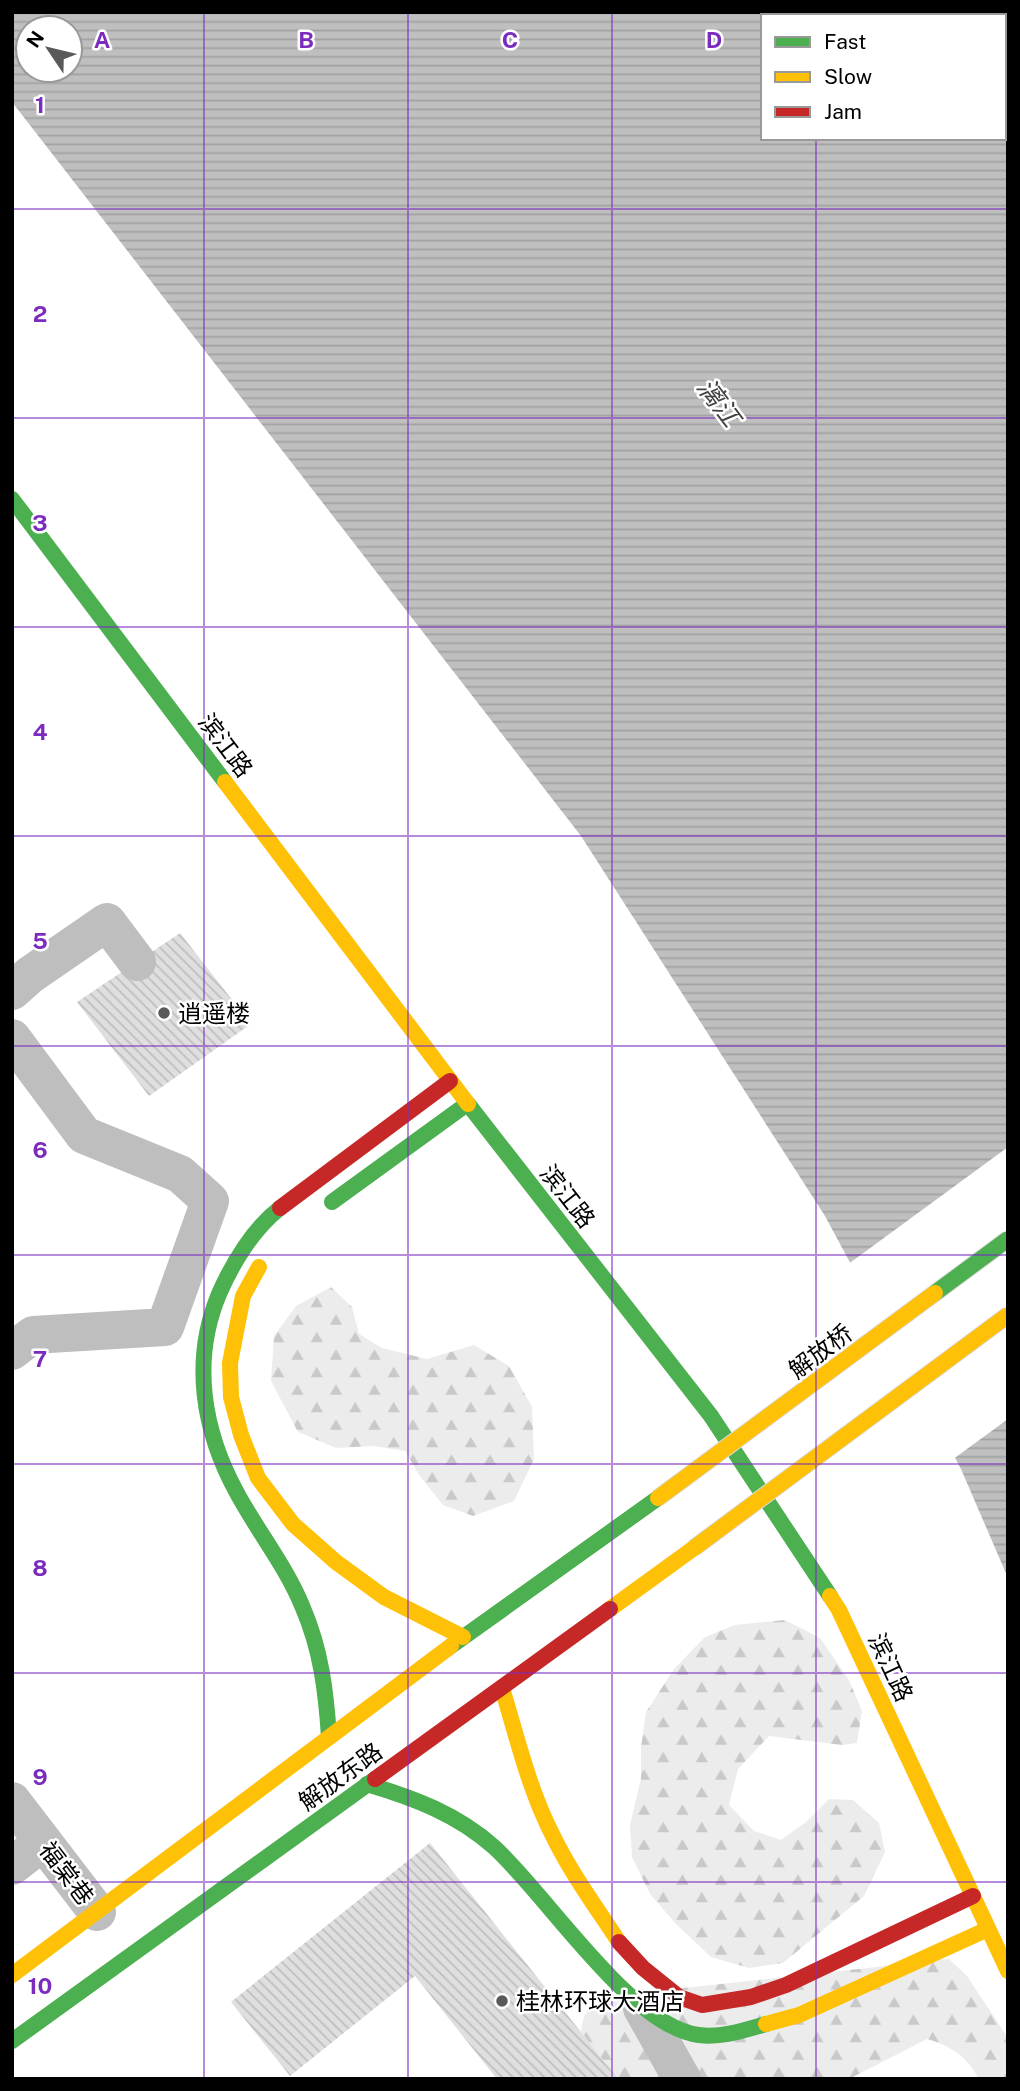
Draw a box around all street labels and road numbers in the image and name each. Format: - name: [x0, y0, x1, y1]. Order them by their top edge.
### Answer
- street label: 滨江路: [193, 708, 259, 782]
- street label: 滨江路: [535, 1159, 601, 1233]
- street label: 解放桥: [783, 1318, 857, 1384]
- street label: 滨江路: [863, 1628, 919, 1706]
- street label: 解放东路: [293, 1736, 387, 1816]
- street label: 福棠巷: [34, 1836, 100, 1910]

